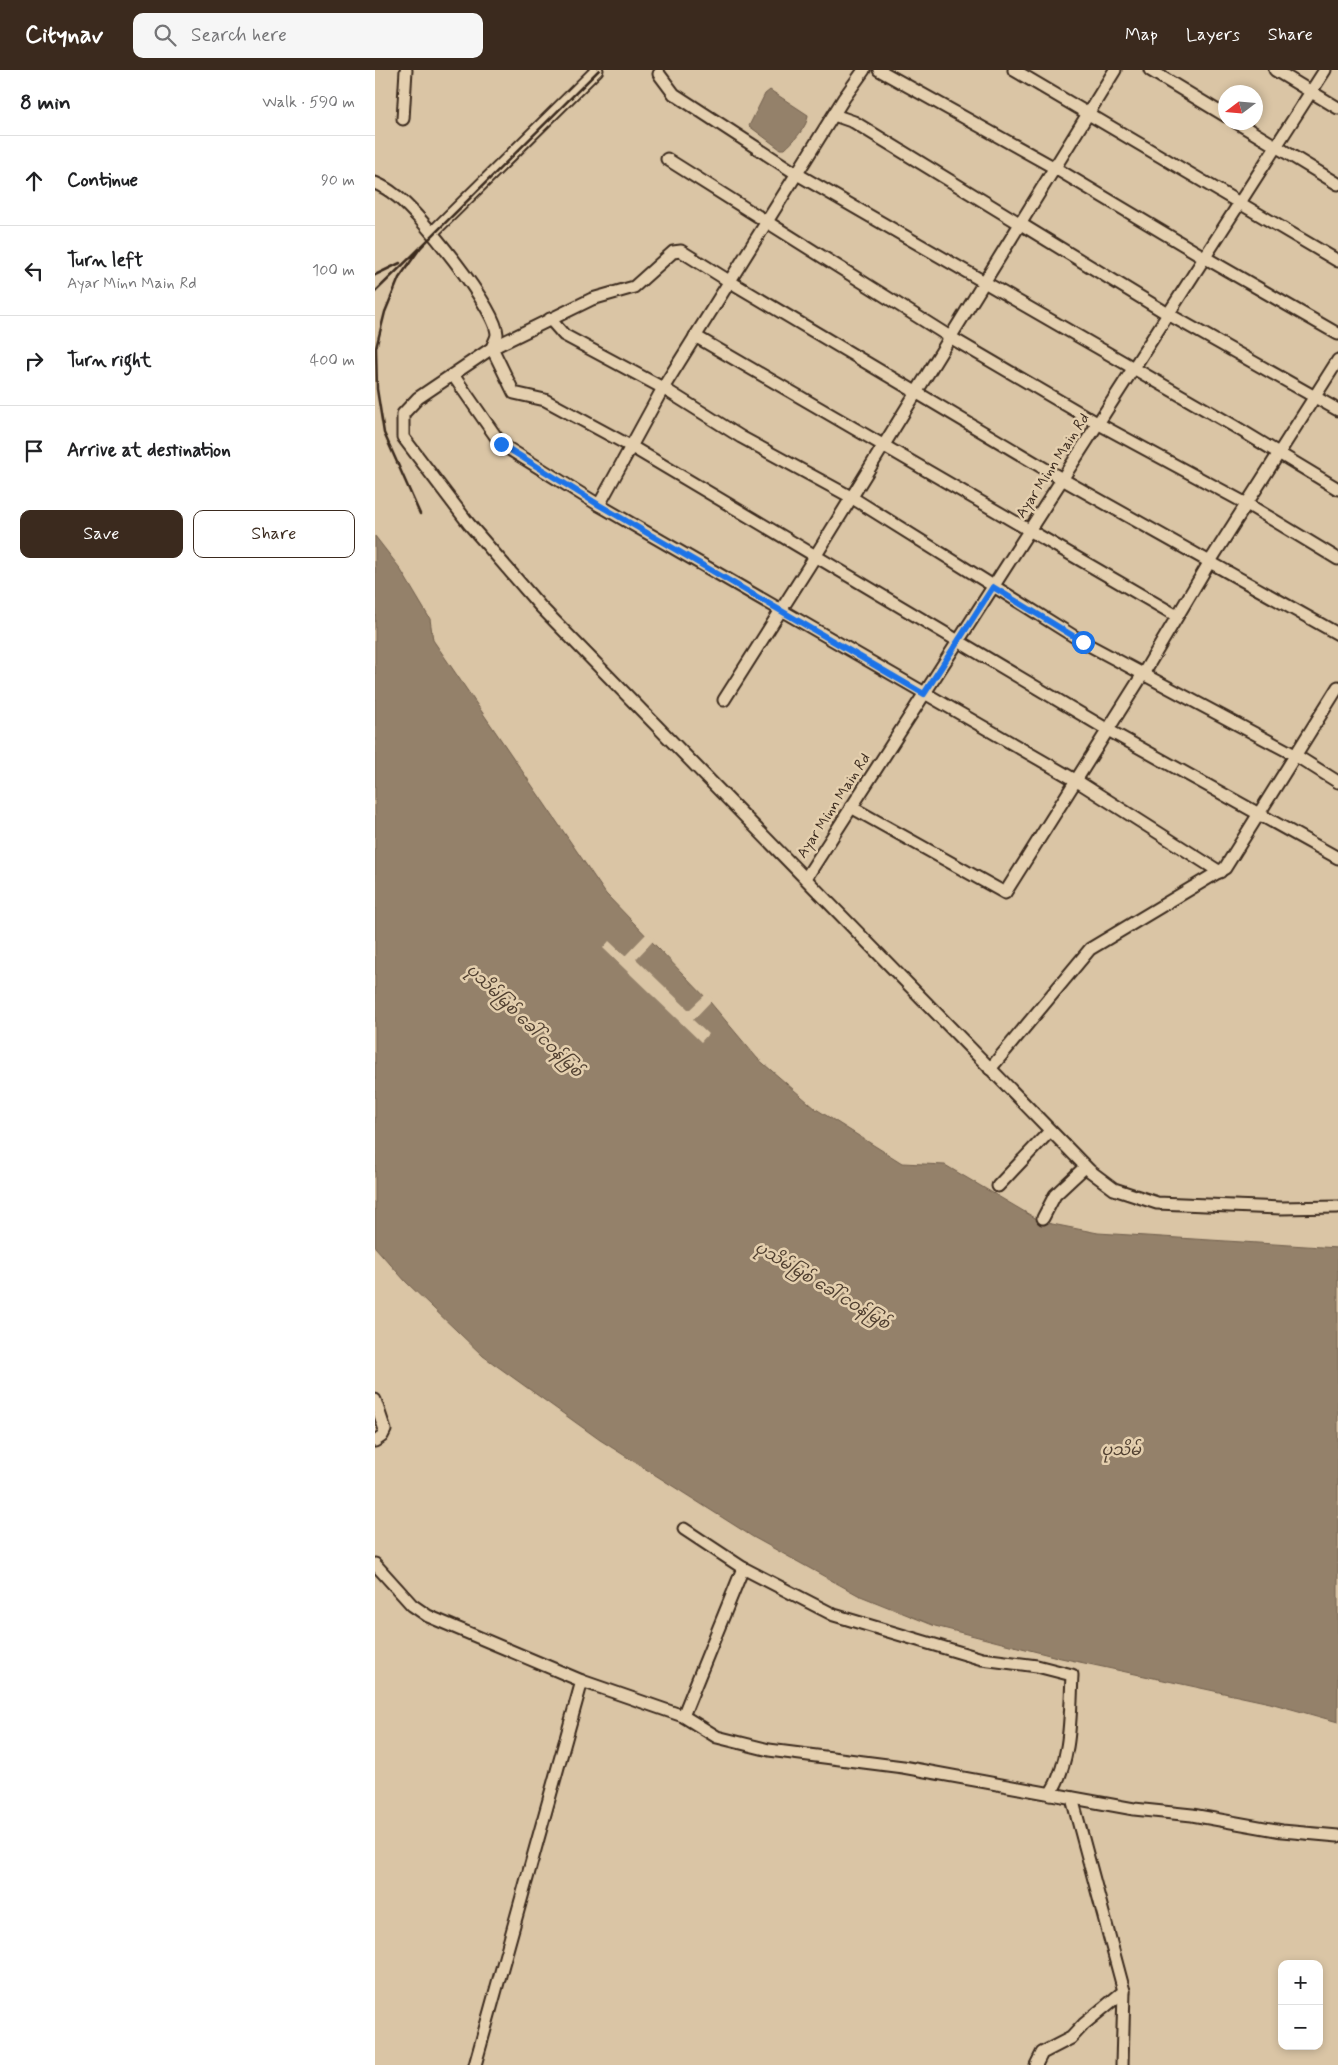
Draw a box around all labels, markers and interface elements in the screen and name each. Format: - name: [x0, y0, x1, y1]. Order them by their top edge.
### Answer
- search box: [133, 13, 483, 58]
- text: Citynav: [25, 20, 103, 51]
- icon: search: [151, 21, 179, 49]
- text: Search here: [191, 23, 287, 48]
- text: Map: [1125, 23, 1158, 47]
- text: Layers: [1186, 23, 1240, 47]
- text: Share: [1268, 23, 1313, 47]
- north arrow: [1218, 85, 1263, 130]
- text: 8 min: [20, 89, 71, 117]
- text: Walk · 590 m: [262, 92, 355, 113]
- icon: ahead: [20, 167, 48, 195]
- text: Continue: [67, 168, 138, 193]
- text: 90 m: [321, 170, 355, 191]
- text: Turn left: [67, 248, 143, 273]
- icon: left: [20, 257, 48, 285]
- text: 100 m: [312, 260, 355, 281]
- text: Ayar Minn Main Rd: [67, 273, 197, 294]
- icon: right: [20, 347, 48, 375]
- text: Turn right: [67, 348, 151, 373]
- text: 400 m: [310, 350, 355, 371]
- street label: Ayar Minn Main Rd: [1012, 410, 1094, 522]
- route end: [490, 433, 513, 456]
- icon: arrive: [20, 437, 48, 465]
- text: Arrive at destination: [67, 438, 231, 463]
- button: Save: [20, 510, 183, 558]
- button: Share: [193, 510, 355, 558]
- route start: [1072, 631, 1095, 654]
- street label: Ayar Minn Main Rd: [793, 750, 875, 862]
- water label: ပုသိမ်မြစ် ခေါ် ငဝန်မြစ်: [460, 958, 589, 1085]
- water label: ပုသိမ်မြစ် ခေါ် ငဝန်မြစ်: [750, 1236, 896, 1337]
- water label: ပုသိမ်: [1101, 1438, 1142, 1463]
- map controls: [1278, 1960, 1323, 2050]
- button: +: [1278, 1960, 1323, 2005]
- button: −: [1278, 2005, 1323, 2050]

